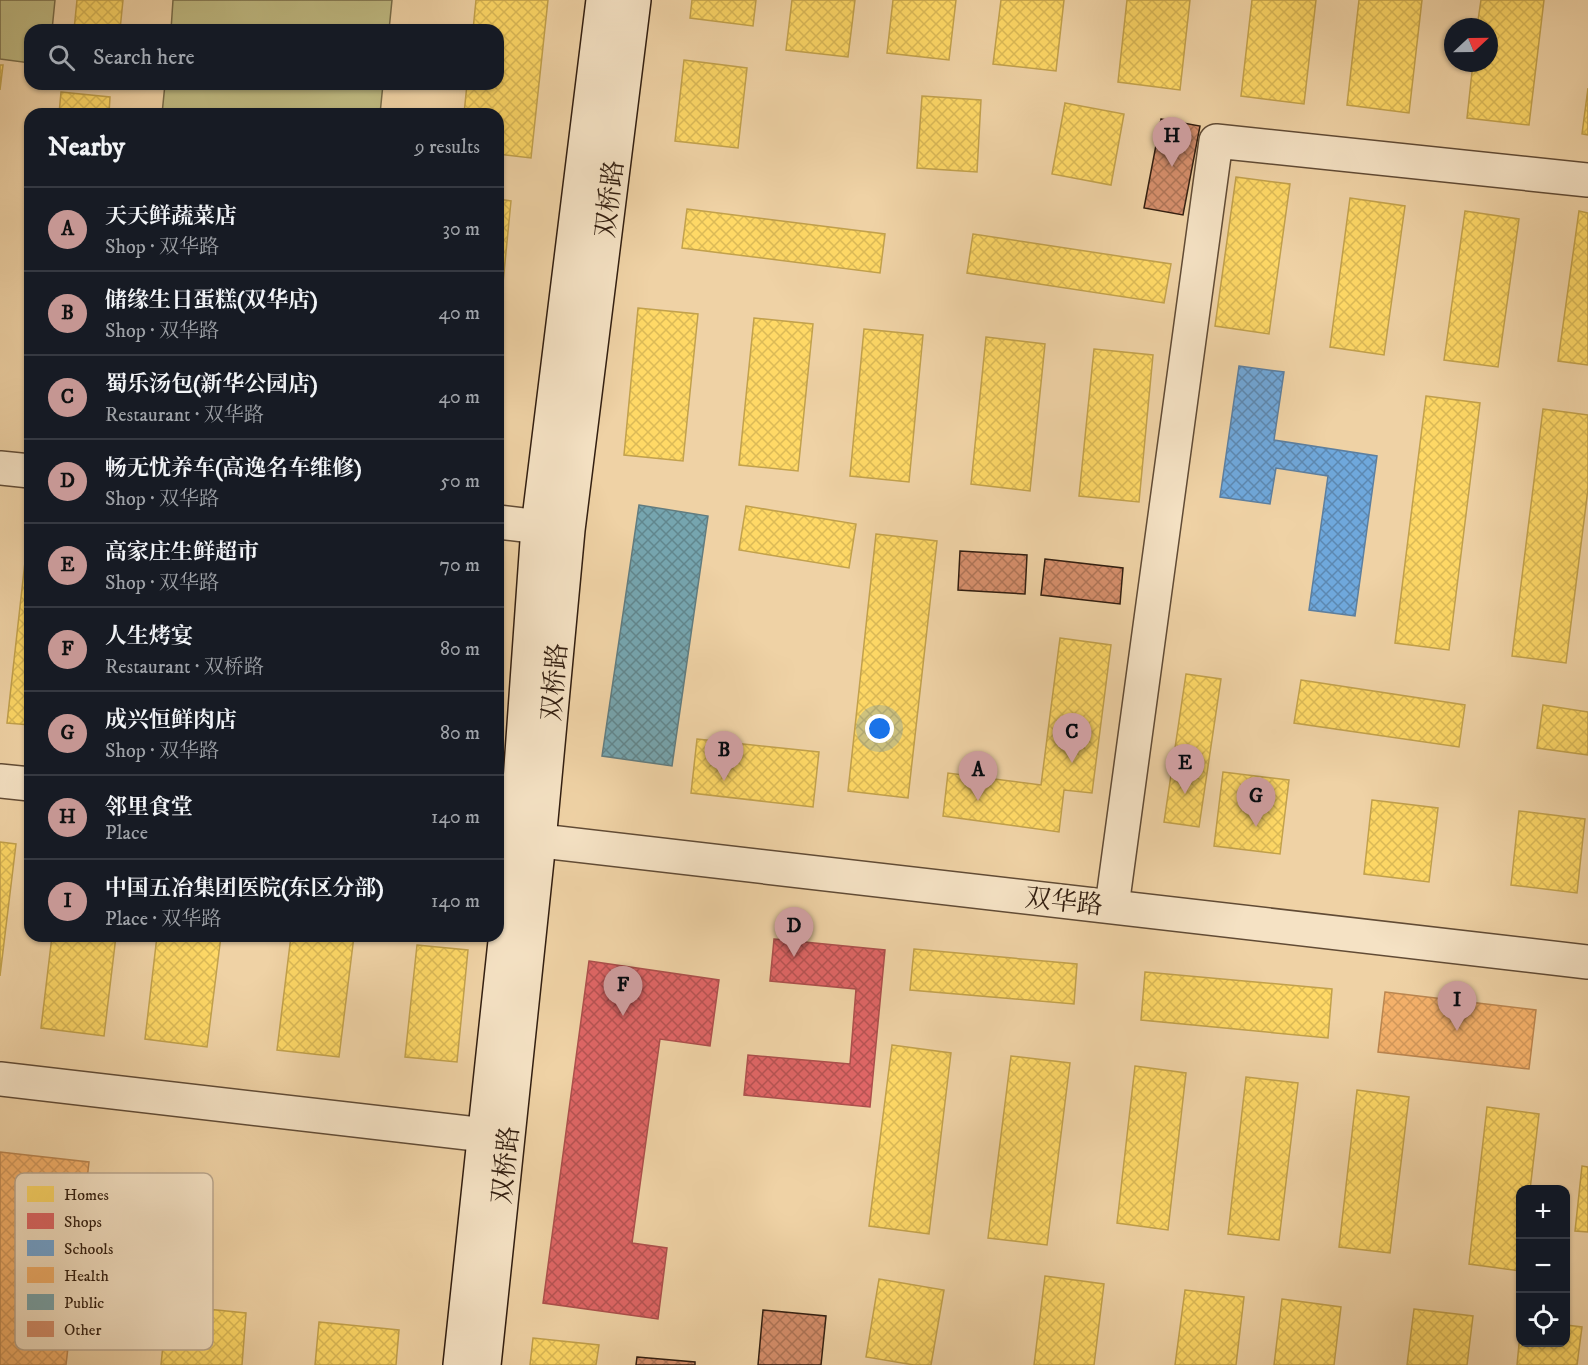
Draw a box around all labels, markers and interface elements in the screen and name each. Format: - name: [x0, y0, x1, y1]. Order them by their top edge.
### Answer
- north arrow: [1444, 18, 1498, 72]
- search box: [24, 24, 504, 90]
- icon: search: [45, 41, 78, 74]
- text: Search here: [93, 44, 195, 71]
- pin: H: [1152, 118, 1192, 167]
- text: Nearby: [48, 131, 125, 164]
- text: 9 results: [415, 135, 480, 160]
- street label: 双桥路: [589, 158, 632, 240]
- text: 天天鲜蔬菜店: [105, 203, 237, 230]
- text: A: [61, 217, 74, 242]
- text: 30 m: [442, 217, 480, 242]
- text: Shop · 双华路: [105, 235, 219, 260]
- text: 储缘生日蛋糕(双华店): [105, 287, 318, 314]
- text: B: [61, 301, 74, 326]
- text: 40 m: [438, 301, 480, 326]
- text: Shop · 双华路: [105, 319, 219, 344]
- text: 蜀乐汤包(新华公园店): [105, 371, 318, 398]
- text: C: [61, 385, 74, 410]
- text: 40 m: [438, 385, 480, 410]
- text: Restaurant · 双华路: [105, 403, 264, 428]
- text: 畅无忧养车(高逸名车维修): [105, 455, 362, 482]
- text: D: [60, 469, 75, 494]
- text: 50 m: [440, 469, 480, 494]
- text: Shop · 双华路: [105, 487, 219, 512]
- text: 高家庄生鲜超市: [105, 539, 259, 566]
- text: E: [60, 553, 75, 578]
- text: 70 m: [439, 553, 480, 578]
- text: Shop · 双华路: [105, 571, 219, 596]
- text: 人生烤宴: [105, 623, 193, 650]
- text: F: [61, 637, 74, 662]
- text: 80 m: [440, 637, 480, 662]
- street label: 双桥路: [536, 642, 575, 722]
- text: Restaurant · 双桥路: [105, 655, 264, 680]
- text: 成兴恒鲜肉店: [105, 707, 237, 734]
- your location: [865, 714, 894, 743]
- pin: C: [1052, 714, 1092, 763]
- text: G: [61, 721, 74, 746]
- text: 80 m: [440, 721, 480, 746]
- pin: B: [704, 732, 744, 781]
- text: Shop · 双华路: [105, 739, 219, 764]
- pin: E: [1166, 744, 1204, 794]
- pin: A: [958, 752, 998, 801]
- pin: G: [1236, 778, 1276, 827]
- text: 邻里食堂: [105, 794, 193, 821]
- text: H: [59, 805, 76, 830]
- text: 140 m: [431, 805, 480, 830]
- text: Place: [105, 821, 148, 846]
- text: 中国五冶集团医院(东区分部): [105, 875, 384, 902]
- street label: 双华路: [1023, 882, 1104, 923]
- text: I: [63, 889, 72, 914]
- text: 140 m: [431, 889, 480, 914]
- text: Place · 双华路: [105, 907, 221, 932]
- pin: D: [774, 908, 814, 957]
- pin: F: [604, 966, 642, 1016]
- pin: I: [1438, 982, 1476, 1031]
- street label: 双桥路: [486, 1125, 527, 1206]
- legend: [15, 1173, 213, 1350]
- text: Homes: [64, 1185, 109, 1205]
- map controls: [1516, 1185, 1570, 1347]
- button: +: [1516, 1185, 1570, 1239]
- text: Shops: [64, 1212, 102, 1232]
- text: Schools: [64, 1239, 113, 1259]
- button: −: [1516, 1239, 1570, 1293]
- text: Health: [64, 1266, 109, 1286]
- text: Public: [64, 1293, 104, 1313]
- button: locate: [1516, 1293, 1570, 1347]
- text: Other: [64, 1320, 101, 1340]

